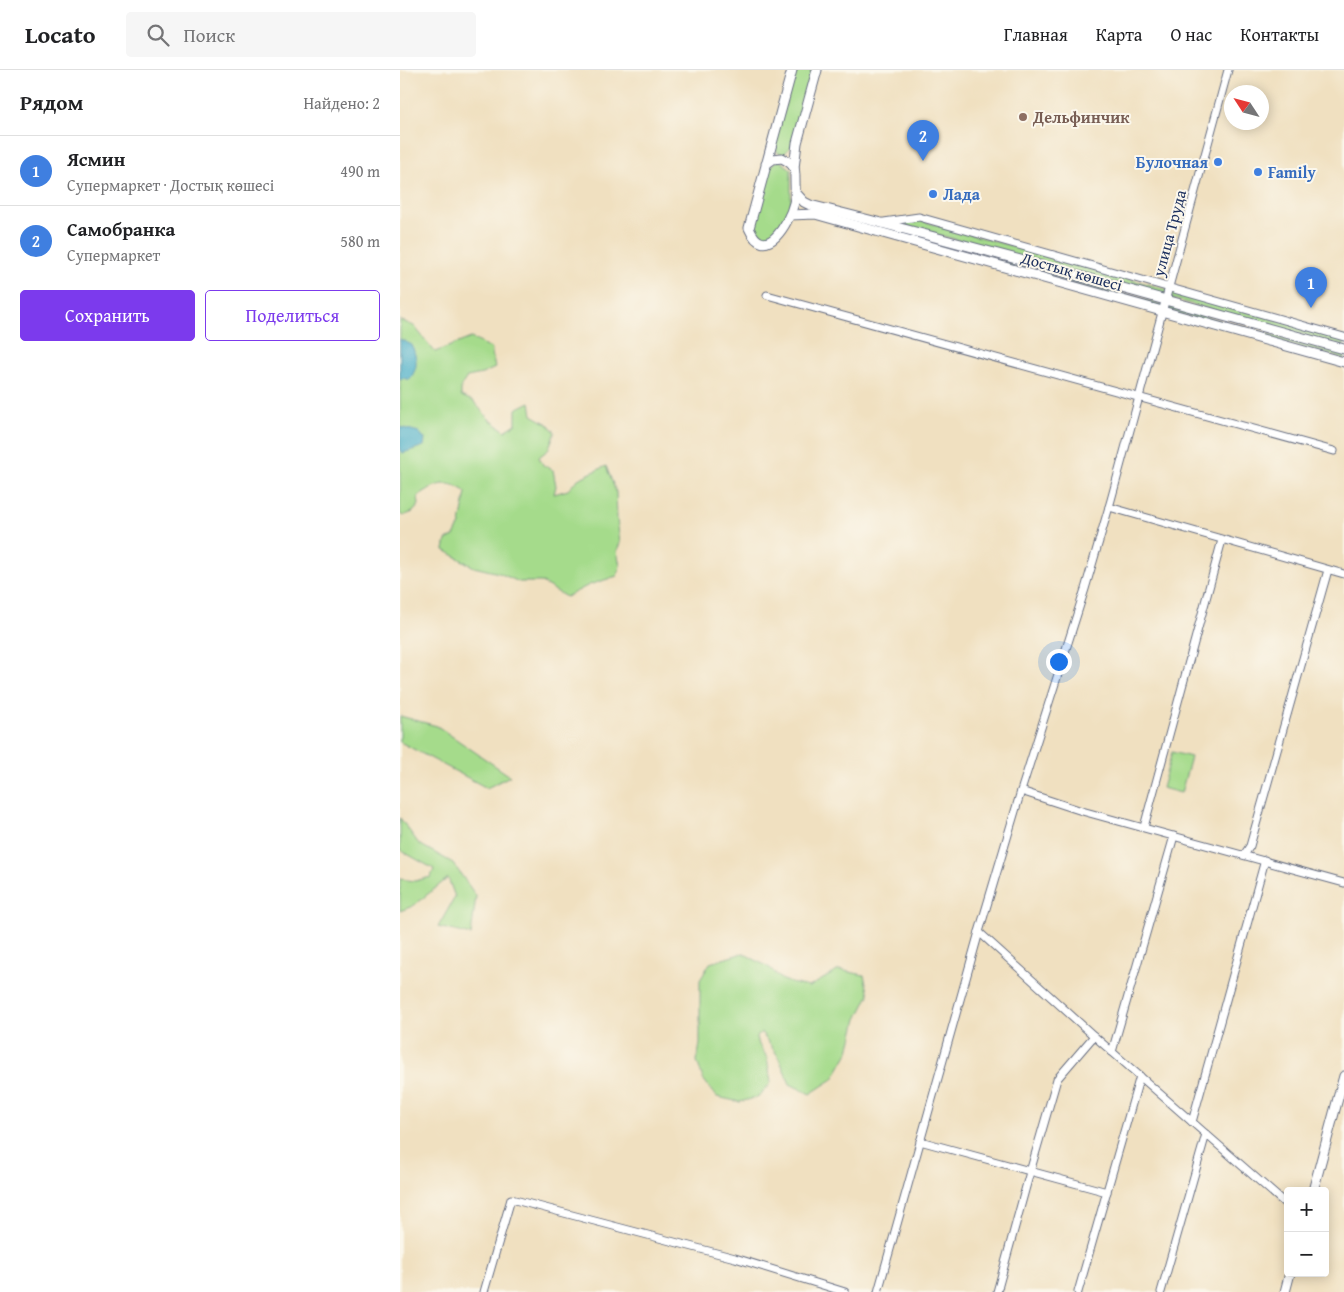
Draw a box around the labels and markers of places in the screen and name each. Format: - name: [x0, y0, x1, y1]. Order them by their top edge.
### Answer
- place label: Дельфинчик: [1032, 105, 1130, 129]
- marker: Дельфинчик: [1017, 111, 1029, 123]
- pin: 2: [907, 120, 939, 161]
- place label: Булочная: [1136, 150, 1208, 174]
- marker: Булочная: [1212, 156, 1224, 168]
- place label: Family: [1268, 160, 1316, 184]
- marker: Family: [1252, 166, 1264, 178]
- place label: Лада: [943, 182, 981, 206]
- marker: Лада: [927, 188, 939, 200]
- pin: 1: [1295, 267, 1327, 308]

